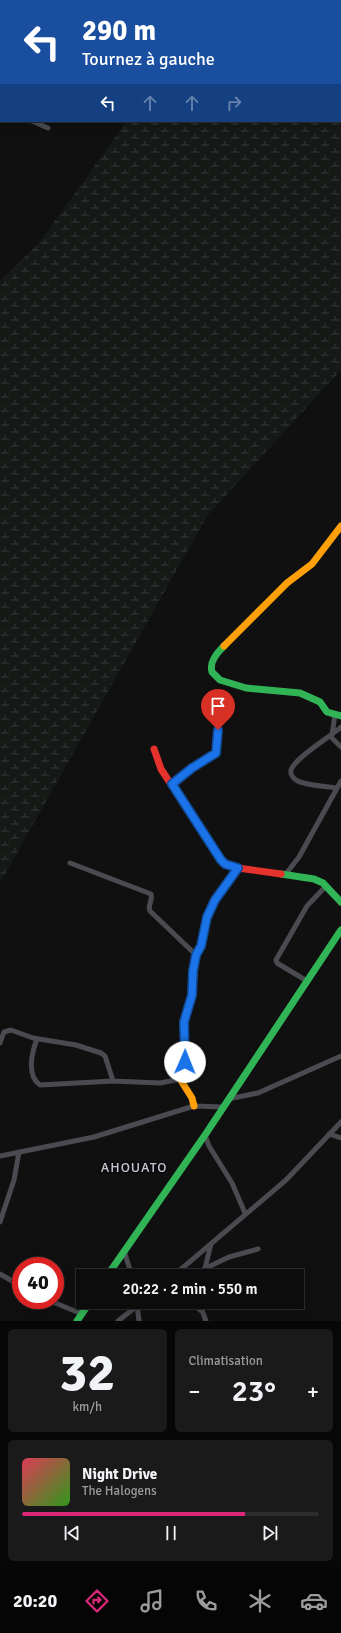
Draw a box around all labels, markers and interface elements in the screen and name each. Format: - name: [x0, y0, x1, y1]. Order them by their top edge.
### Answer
- text: 290 m: [82, 14, 156, 48]
- icon: left: [16, 16, 68, 68]
- text: Tournez à gauche: [82, 48, 215, 70]
- icon: left: [97, 92, 119, 114]
- icon: ahead: [139, 92, 161, 114]
- icon: ahead: [181, 92, 203, 114]
- icon: right: [223, 92, 245, 114]
- pin: [201, 689, 235, 730]
- icon: arrive: [207, 695, 229, 717]
- position arrow: [164, 1041, 206, 1083]
- district label: AHOUATO: [101, 1159, 167, 1176]
- speed limit sign: 40: [12, 1257, 64, 1309]
- text: 20:22 · 2 min · 550 m: [123, 1280, 257, 1298]
- text: 32: [59, 1341, 115, 1405]
- text: Climatisation: [189, 1353, 263, 1369]
- text: 23°: [232, 1373, 276, 1410]
- text: −: [189, 1378, 200, 1405]
- text: +: [307, 1378, 319, 1405]
- text: km/h: [73, 1399, 102, 1415]
- text: Night Drive: [82, 1465, 157, 1483]
- text: The Halogens: [82, 1483, 157, 1499]
- icon: previous: [61, 1522, 83, 1544]
- icon: pause: [160, 1522, 182, 1544]
- icon: next: [259, 1522, 281, 1544]
- icon: directions: [83, 1587, 111, 1615]
- icon: music: [138, 1587, 166, 1615]
- icon: phone: [192, 1587, 220, 1615]
- icon: climate: [246, 1587, 274, 1615]
- icon: car: [300, 1587, 328, 1615]
- text: 20:20: [13, 1590, 57, 1612]

